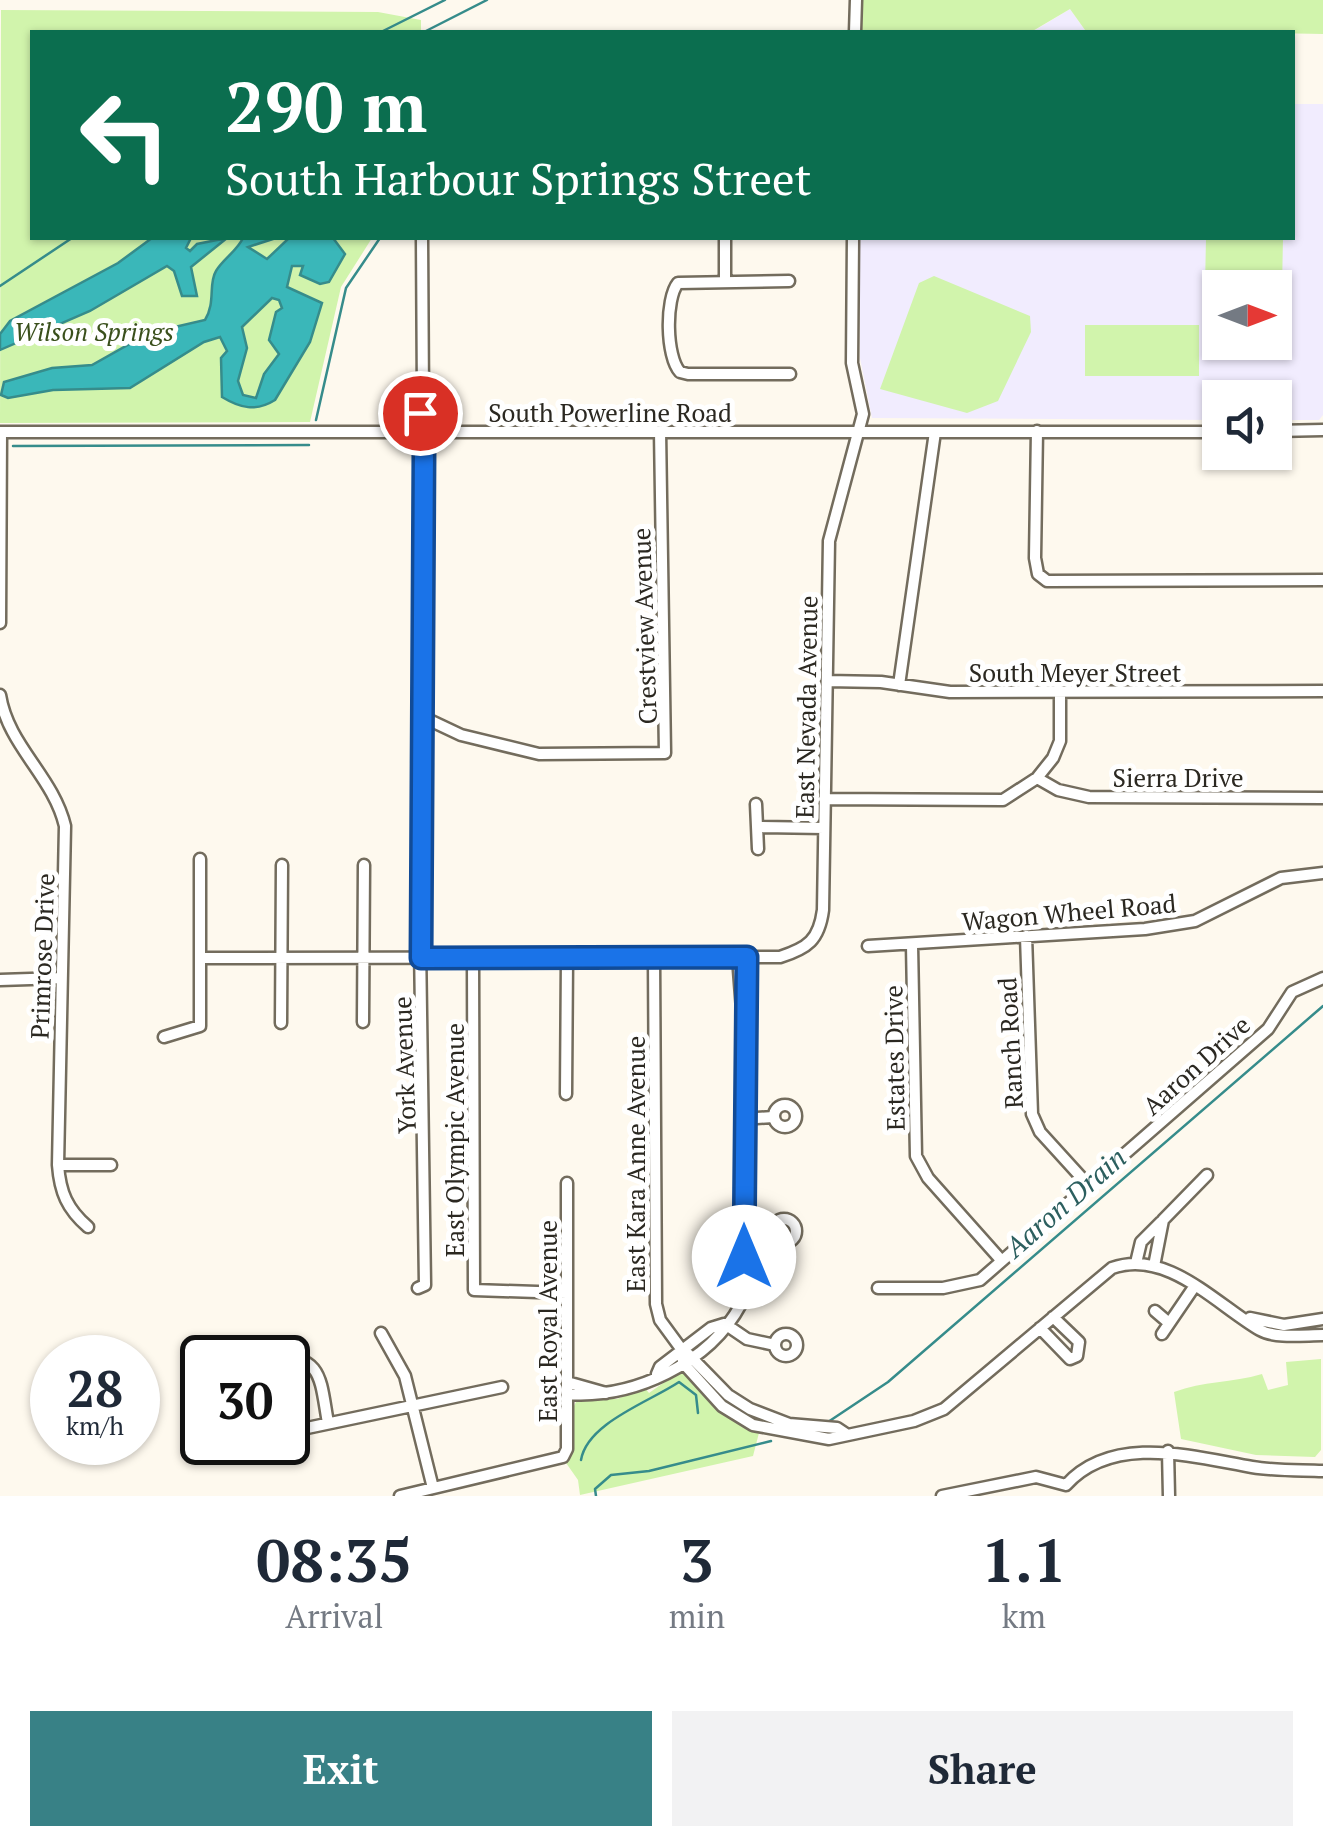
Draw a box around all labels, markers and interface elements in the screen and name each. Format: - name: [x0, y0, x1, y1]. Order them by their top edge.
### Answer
- text: 290 m: [225, 59, 427, 152]
- icon: left: [60, 70, 190, 200]
- text: South Harbour Springs Street: [225, 148, 811, 208]
- north arrow: [1202, 270, 1292, 360]
- map controls: [1202, 270, 1292, 470]
- park label: Wilson Springs: [14, 315, 174, 348]
- pin: [378, 371, 463, 456]
- button: sound: [1202, 380, 1292, 470]
- icon: arrive: [393, 386, 448, 441]
- street label: South Powerline Road: [488, 396, 732, 429]
- street label: Crestview Avenue: [624, 527, 664, 725]
- street label: East Nevada Avenue: [788, 595, 824, 819]
- street label: South Meyer Street: [969, 656, 1181, 689]
- street label: Sierra Drive: [1112, 761, 1244, 794]
- street label: Primrose Drive: [23, 872, 61, 1040]
- street label: Wagon Wheel Road: [961, 886, 1178, 938]
- street label: Ranch Road: [990, 976, 1030, 1110]
- street label: Estates Drive: [876, 985, 912, 1131]
- street label: York Avenue: [385, 996, 423, 1134]
- street label: Aaron Drive: [1135, 1008, 1257, 1122]
- street label: East Olympic Avenue: [438, 1023, 471, 1257]
- street label: East Kara Anne Avenue: [619, 1036, 652, 1292]
- water label: Aaron Drain: [995, 1139, 1134, 1266]
- position arrow: [692, 1205, 796, 1309]
- street label: East Royal Avenue: [531, 1220, 564, 1422]
- speed limit sign: 30: [180, 1335, 310, 1465]
- text: 28: [67, 1355, 123, 1421]
- text: km/h: [66, 1409, 124, 1442]
- text: 08:35: [256, 1520, 412, 1599]
- text: 3: [680, 1520, 714, 1599]
- text: 1.1: [981, 1520, 1067, 1599]
- text: Arrival: [285, 1595, 383, 1637]
- text: min: [669, 1595, 725, 1637]
- text: km: [1002, 1595, 1046, 1637]
- button: Exit: [30, 1711, 652, 1826]
- button: Share: [672, 1711, 1293, 1826]

